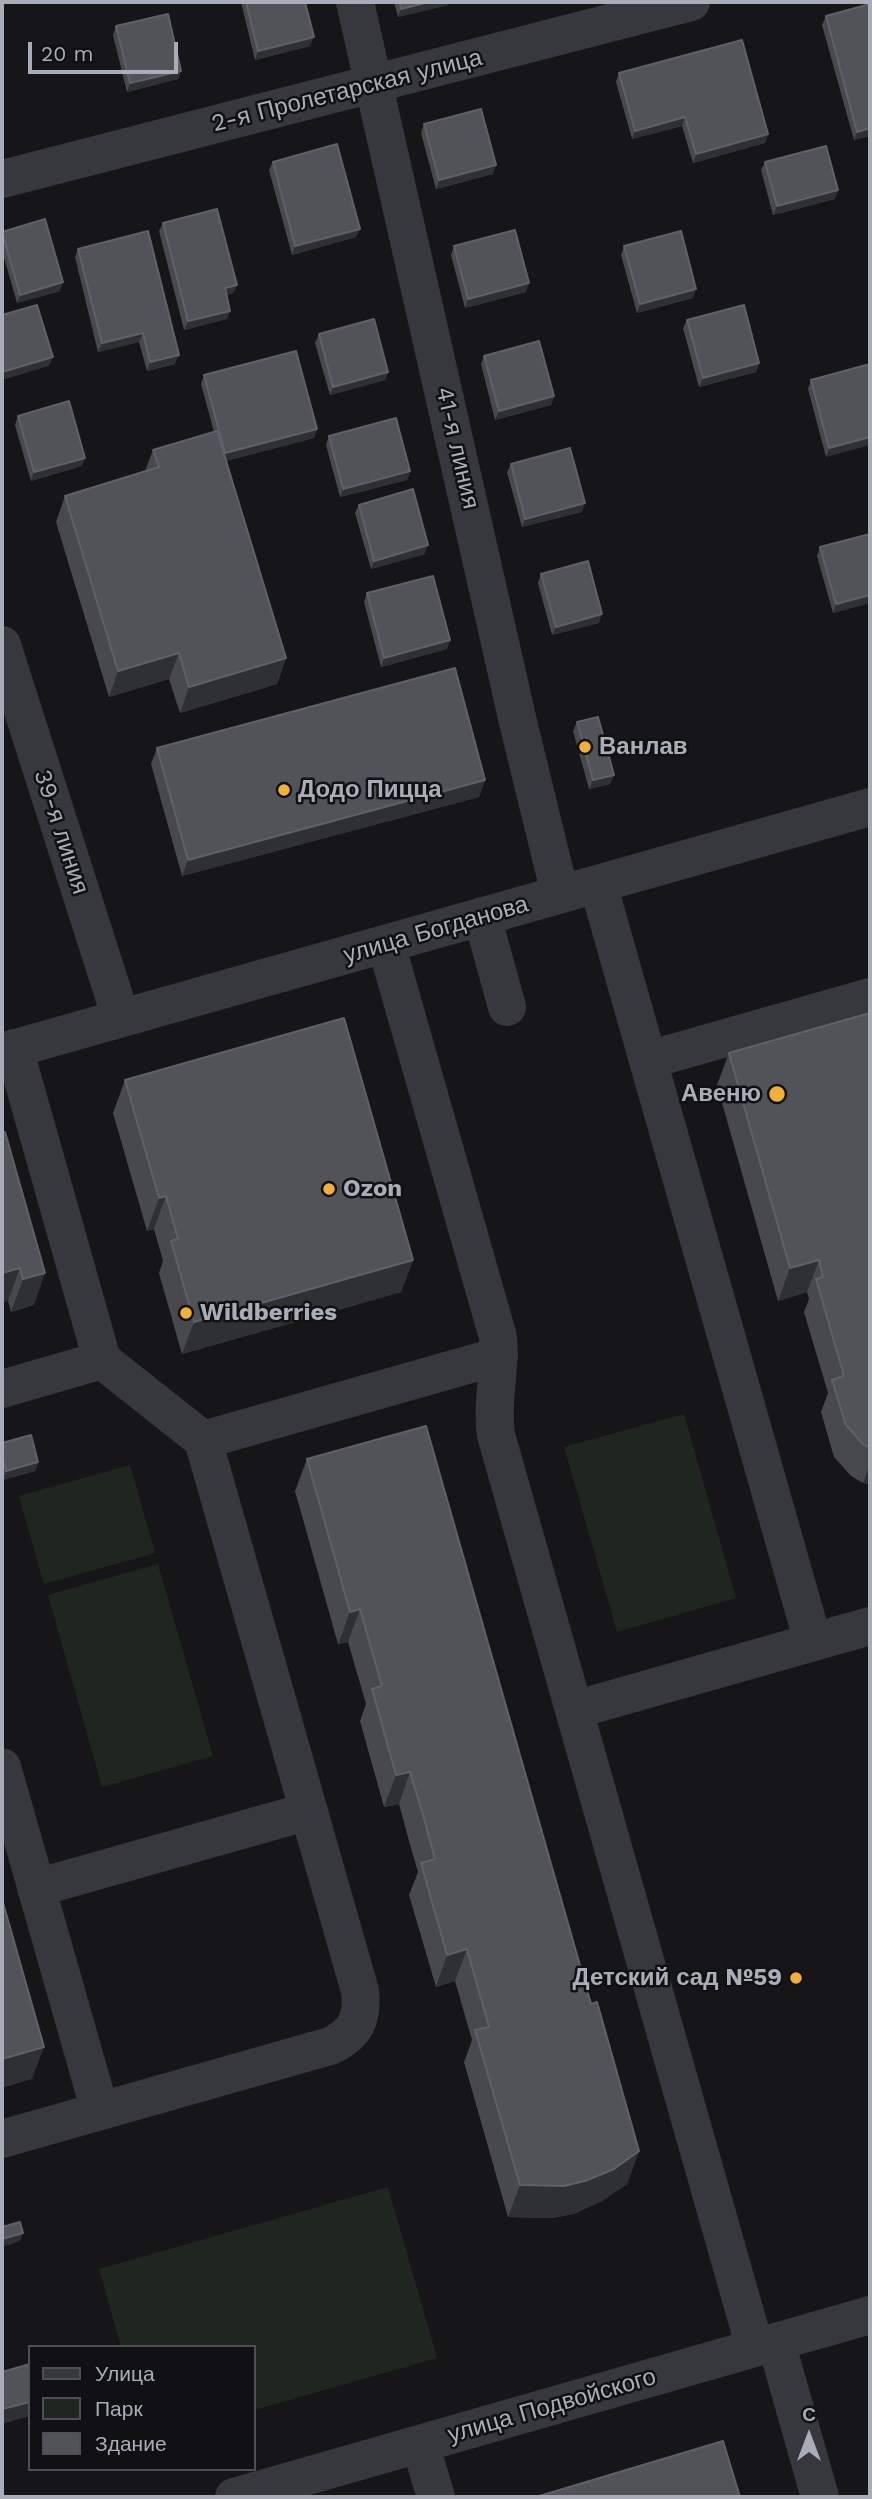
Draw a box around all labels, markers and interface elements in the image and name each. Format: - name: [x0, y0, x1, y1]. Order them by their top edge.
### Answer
- scale bar: [32, 28, 182, 72]
- text: 20 m: [41, 41, 93, 66]
- street label: 2-я Пролетарская улица: [209, 43, 485, 139]
- street label: 41-я линия: [429, 384, 485, 512]
- place label: Ванлав: [599, 733, 688, 761]
- marker: Ванлав: [577, 739, 593, 755]
- street label: 39-я линия: [27, 766, 95, 898]
- place label: Додо Пицца: [298, 776, 442, 804]
- marker: Додо Пицца: [276, 782, 292, 798]
- street label: улица Богданова: [340, 890, 532, 970]
- place label: Авеню: [681, 1080, 761, 1108]
- marker: Авеню: [767, 1084, 787, 1104]
- place label: Ozon: [343, 1175, 402, 1203]
- marker: Ozon: [321, 1181, 337, 1197]
- place label: Wildberries: [200, 1299, 337, 1327]
- marker: Wildberries: [178, 1305, 194, 1321]
- place label: Детский сад №59: [573, 1964, 782, 1992]
- marker: Детский сад №59: [788, 1970, 804, 1986]
- legend: [28, 2345, 256, 2471]
- text: Улица: [95, 2361, 155, 2386]
- street label: улица Подвойского: [445, 2363, 659, 2449]
- text: Парк: [95, 2396, 143, 2421]
- north arrow: [774, 2401, 844, 2471]
- text: С: [802, 2403, 816, 2426]
- text: Здание: [95, 2431, 167, 2456]

